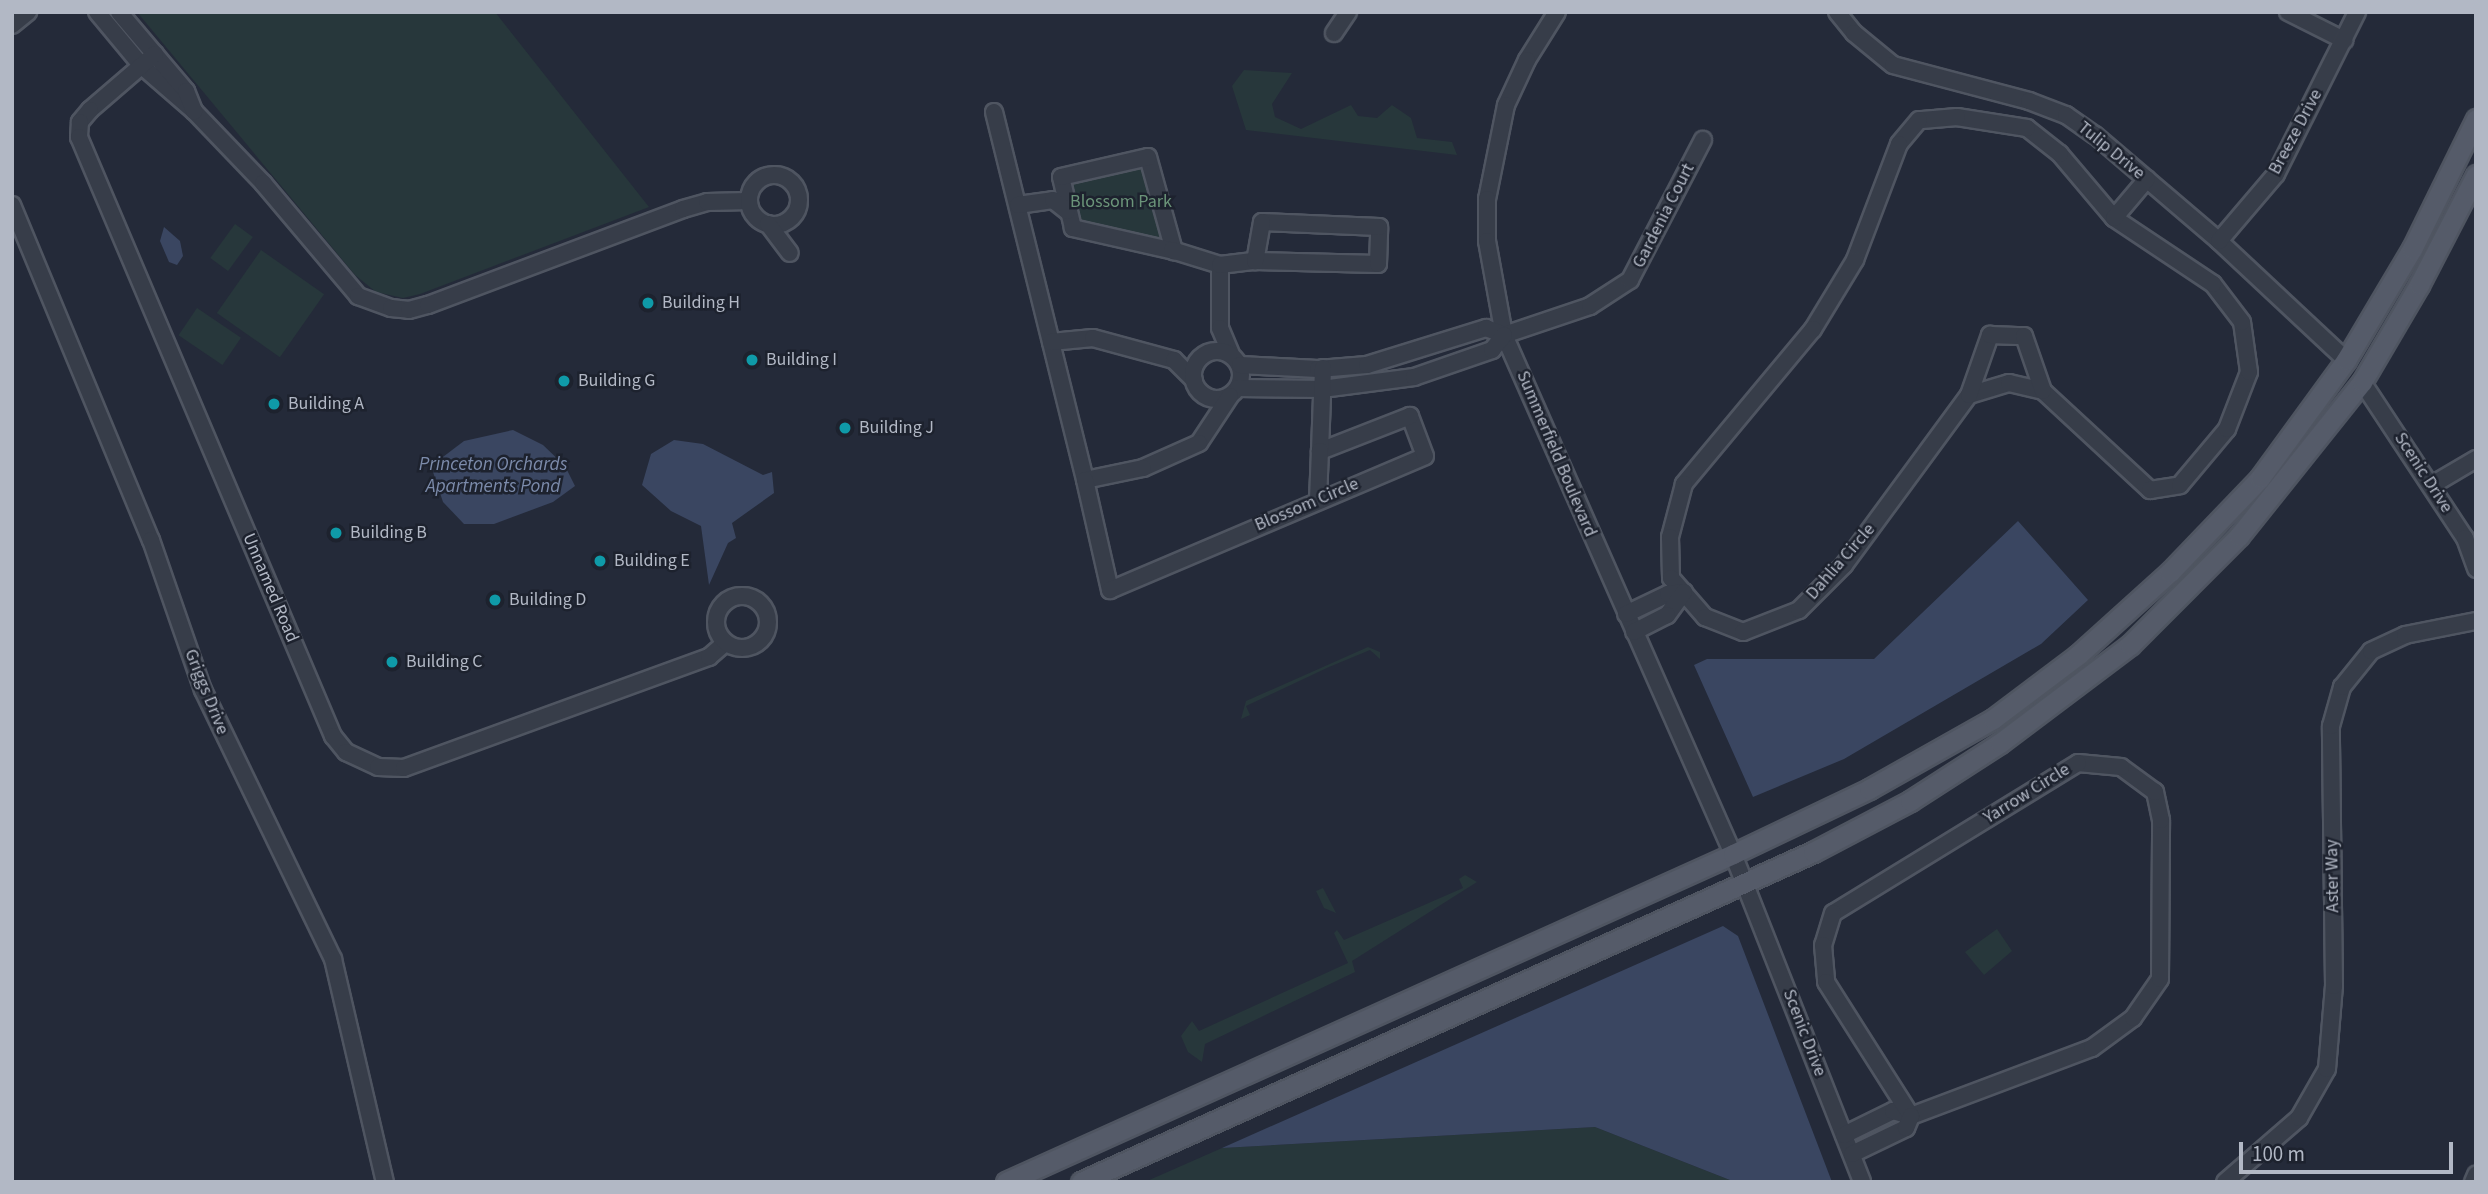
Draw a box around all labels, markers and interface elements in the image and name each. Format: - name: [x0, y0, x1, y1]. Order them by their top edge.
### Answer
- street label: Breeze Drive: [2265, 86, 2327, 178]
- street label: Tulip Drive: [2073, 117, 2149, 185]
- street label: Gardenia Court: [1628, 160, 1700, 272]
- park label: Blossom Park: [1070, 191, 1172, 213]
- place label: Building H: [662, 292, 740, 314]
- marker: Building H: [640, 295, 656, 311]
- place label: Building I: [766, 349, 837, 371]
- marker: Building I: [744, 352, 760, 368]
- street label: Summerfield Boulevard: [1511, 368, 1601, 540]
- place label: Building G: [578, 370, 655, 392]
- marker: Building G: [556, 373, 572, 389]
- place label: Building A: [288, 393, 364, 415]
- marker: Building A: [266, 396, 282, 412]
- place label: Building J: [859, 417, 934, 439]
- marker: Building J: [837, 420, 853, 436]
- street label: Scenic Drive: [2389, 429, 2457, 517]
- water label: Princeton Orchards Apartments Pond: [419, 454, 567, 498]
- street label: Blossom Circle: [1252, 473, 1362, 537]
- street label: Dahlia Circle: [1802, 519, 1880, 605]
- place label: Building B: [350, 522, 427, 544]
- marker: Building B: [328, 525, 344, 541]
- street label: Unnamed Road: [237, 530, 303, 646]
- place label: Building E: [614, 550, 690, 572]
- marker: Building E: [592, 553, 608, 569]
- place label: Building D: [509, 589, 586, 611]
- marker: Building D: [487, 592, 503, 608]
- street label: Griggs Drive: [179, 646, 233, 738]
- place label: Building C: [406, 651, 483, 673]
- marker: Building C: [384, 654, 400, 670]
- street label: Yarrow Circle: [1980, 759, 2074, 829]
- street label: Aster Way: [2322, 839, 2344, 913]
- street label: Scenic Drive: [1778, 986, 1830, 1080]
- scale bar: [2243, 1128, 2456, 1172]
- text: 100 m: [2252, 1139, 2305, 1169]

